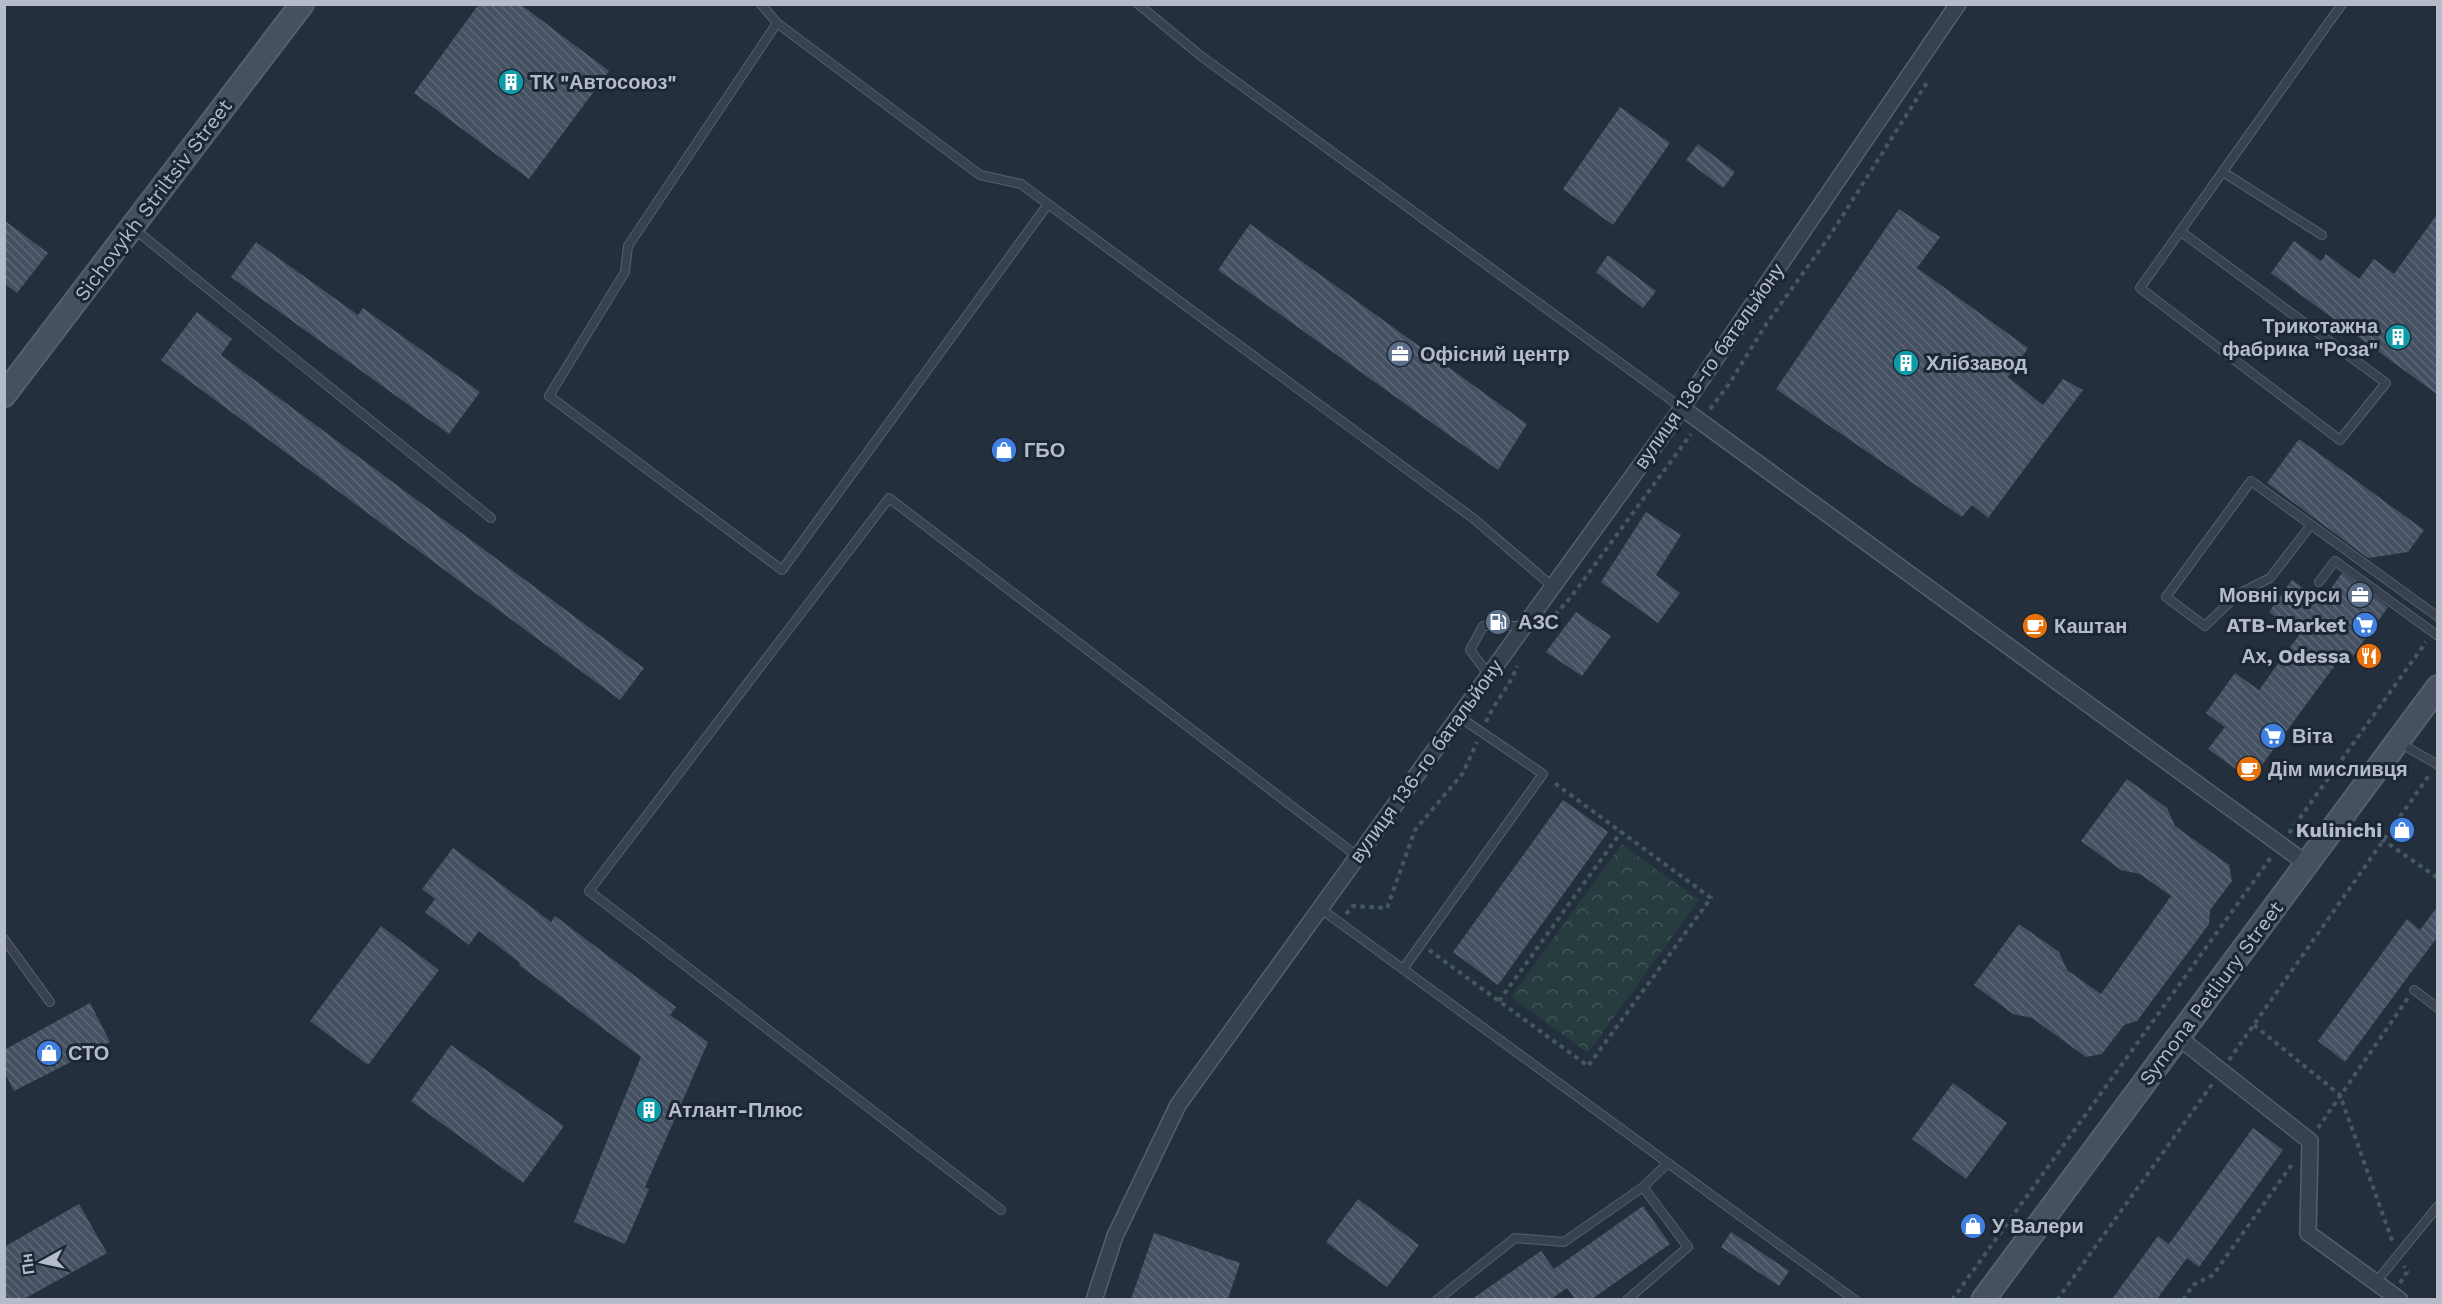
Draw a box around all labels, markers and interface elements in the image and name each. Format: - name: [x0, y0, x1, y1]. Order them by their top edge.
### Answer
- building icon: ТК "Автосоюз": [496, 67, 526, 97]
- place label: ТК "Автосоюз": [530, 70, 676, 94]
- street label: Sichovykh Striltsiv Street: [69, 94, 237, 306]
- street label: вулиця 136-го батальйону: [1629, 259, 1789, 473]
- place label: Трикотажна фабрика "Роза": [2222, 314, 2379, 361]
- building icon: Трикотажна фабрика "Роза": [2383, 322, 2413, 352]
- office icon: Офісний центр: [1385, 339, 1415, 369]
- place label: Офісний центр: [1420, 342, 1570, 366]
- building icon: Хлібзавод: [1891, 348, 1921, 378]
- place label: Хлібзавод: [1926, 351, 2027, 375]
- shop icon: ГБО: [989, 435, 1019, 465]
- place label: ГБО: [1024, 438, 1065, 462]
- office icon: Мовні курси: [2345, 580, 2375, 610]
- place label: Мовні курси: [2219, 583, 2340, 607]
- fuel station icon: АЗС: [1483, 607, 1513, 637]
- place label: АЗС: [1518, 610, 1559, 634]
- supermarket icon: ATB-Market: [2350, 610, 2380, 640]
- cafe icon: Каштан: [2020, 611, 2050, 641]
- place label: ATB-Market: [2226, 613, 2346, 637]
- place label: Каштан: [2054, 614, 2127, 638]
- restaurant icon: Ах, Odessa: [2354, 641, 2384, 671]
- place label: Ах, Odessa: [2241, 644, 2350, 668]
- street label: вулиця 136-го батальйону: [1344, 655, 1508, 867]
- supermarket icon: Віта: [2258, 721, 2288, 751]
- place label: Віта: [2292, 724, 2334, 748]
- cafe icon: Дім мисливця: [2234, 754, 2264, 784]
- place label: Дім мисливця: [2268, 757, 2408, 781]
- shop icon: Kulinichi: [2387, 815, 2417, 845]
- place label: Kulinichi: [2296, 818, 2382, 842]
- street label: Symona Petliury Street: [2134, 896, 2288, 1090]
- shop icon: СТО: [34, 1038, 64, 1068]
- place label: СТО: [68, 1041, 109, 1065]
- building icon: Атлант-Плюс: [634, 1095, 664, 1125]
- place label: Атлант-Плюс: [668, 1098, 803, 1122]
- shop icon: У Валери: [1958, 1211, 1988, 1241]
- place label: У Валери: [1992, 1214, 2084, 1238]
- north arrow: [12, 1232, 72, 1292]
- text: Пн: [17, 1252, 39, 1276]

